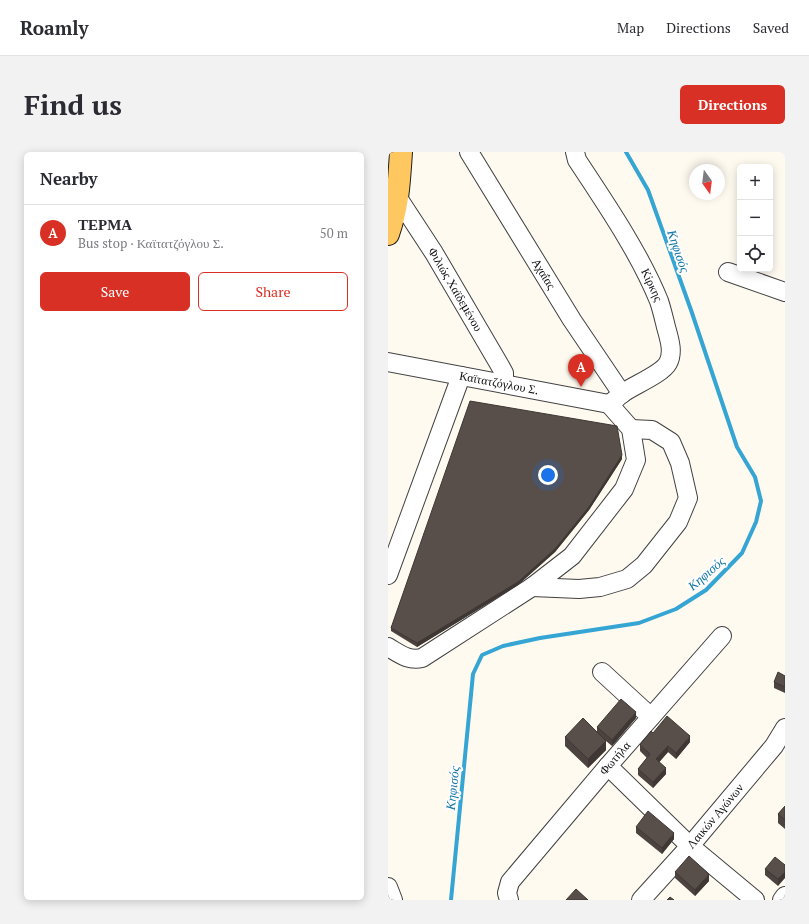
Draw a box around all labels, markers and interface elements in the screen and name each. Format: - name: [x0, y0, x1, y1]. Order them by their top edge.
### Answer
- text: Roamly: [20, 15, 89, 40]
- text: Map: [617, 18, 644, 37]
- text: Directions: [666, 18, 731, 37]
- text: Saved: [753, 18, 789, 37]
- button: Directions: [680, 85, 785, 124]
- text: Find us: [24, 86, 122, 123]
- north arrow: [689, 164, 725, 200]
- map controls: [737, 164, 773, 272]
- button: +: [737, 164, 773, 200]
- text: Nearby: [40, 167, 98, 190]
- button: −: [737, 200, 773, 236]
- text: ΤΕΡΜΑ: [78, 214, 132, 234]
- text: A: [48, 224, 58, 242]
- text: 50 m: [320, 224, 348, 242]
- water label: Κηφισός: [663, 226, 695, 275]
- text: Bus stop · Καϊτατζόγλου Σ.: [78, 234, 224, 252]
- button: locate: [737, 236, 773, 272]
- street label: Φιλιώς Χαϊδεμένου: [425, 244, 486, 334]
- street label: Αχαΐας: [529, 255, 559, 292]
- street label: Κίρκης: [638, 266, 666, 304]
- button: Save: [40, 272, 190, 311]
- button: Share: [198, 272, 348, 311]
- pin: A: [568, 354, 594, 387]
- street label: Καϊτατζόγλου Σ.: [458, 368, 540, 398]
- your location: [538, 465, 558, 485]
- water label: Κηφισός: [683, 551, 729, 595]
- street label: Φωτήλα: [596, 737, 634, 778]
- water label: Κηφισός: [441, 764, 463, 812]
- street label: Λαικών Αγώνων: [683, 780, 747, 851]

